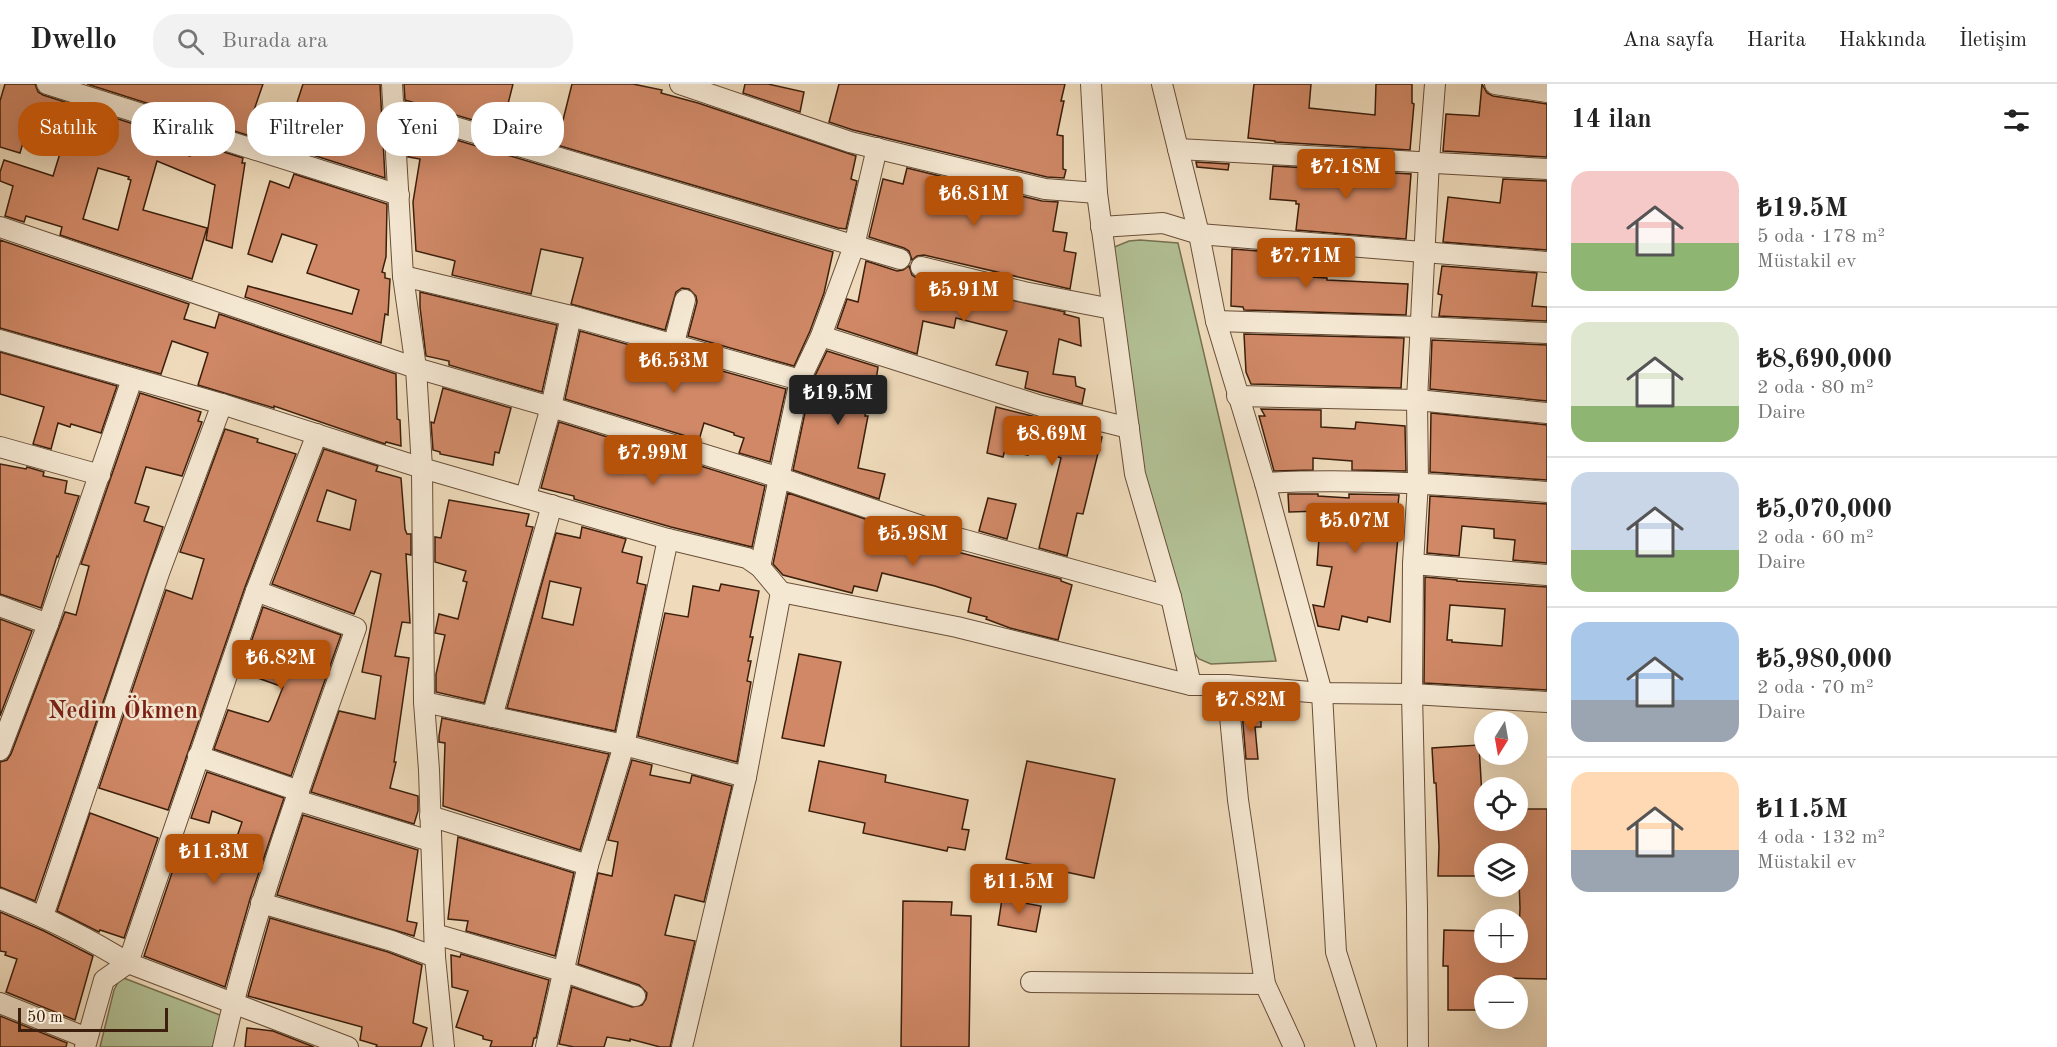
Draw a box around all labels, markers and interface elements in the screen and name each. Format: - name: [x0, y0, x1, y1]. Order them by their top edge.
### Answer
- search box: [153, 14, 573, 68]
- icon: search: [174, 25, 207, 58]
- text: Dwello: [30, 27, 117, 55]
- text: Burada ara: [222, 30, 328, 52]
- text: Ana sayfa: [1623, 30, 1714, 51]
- text: Harita: [1747, 30, 1806, 51]
- text: Hakkında: [1839, 30, 1926, 51]
- text: İletişim: [1959, 30, 2027, 51]
- chip: Satılık: [18, 102, 119, 156]
- chip: Kiralık: [131, 102, 235, 156]
- chip: Filtreler: [247, 102, 365, 156]
- chip: Yeni: [377, 102, 459, 156]
- chip: Daire: [471, 102, 564, 156]
- icon: filters: [2000, 104, 2033, 137]
- text: 14 ilan: [1571, 107, 1652, 133]
- pin: ₺7.18M: [1297, 149, 1395, 200]
- text: ₺7.18M: [1311, 158, 1381, 178]
- pin: ₺6.81M: [925, 176, 1023, 227]
- text: ₺6.81M: [939, 185, 1009, 205]
- icon: home: [1619, 195, 1691, 267]
- text: ₺19.5M: [1757, 196, 1848, 222]
- text: 5 oda · 178 m²: [1757, 227, 1885, 247]
- pin: ₺7.71M: [1257, 238, 1355, 289]
- text: ₺7.71M: [1271, 247, 1341, 267]
- text: Müstakil ev: [1757, 252, 1857, 272]
- pin: ₺5.91M: [915, 272, 1013, 323]
- text: ₺5.91M: [929, 281, 999, 301]
- pin: ₺6.53M: [625, 343, 723, 394]
- icon: home: [1619, 346, 1691, 418]
- text: ₺8,690,000: [1757, 347, 1892, 373]
- text: ₺6.53M: [639, 352, 709, 372]
- pin: ₺19.5M: [789, 375, 887, 426]
- text: 2 oda · 80 m²: [1757, 378, 1874, 398]
- text: ₺19.5M: [803, 384, 873, 404]
- text: Daire: [1757, 403, 1805, 423]
- pin: ₺8.69M: [1003, 416, 1101, 467]
- text: ₺8.69M: [1017, 425, 1087, 445]
- pin: ₺7.99M: [604, 435, 702, 486]
- text: ₺7.99M: [618, 444, 688, 464]
- icon: home: [1619, 496, 1691, 568]
- text: ₺5,070,000: [1757, 497, 1892, 523]
- pin: ₺5.07M: [1306, 503, 1404, 554]
- text: ₺5.07M: [1320, 512, 1390, 532]
- pin: ₺5.98M: [864, 516, 962, 567]
- text: ₺5.98M: [878, 525, 948, 545]
- text: 2 oda · 60 m²: [1757, 528, 1874, 548]
- text: Daire: [1757, 553, 1805, 573]
- pin: ₺6.82M: [232, 640, 330, 691]
- icon: home: [1619, 646, 1691, 718]
- text: ₺5,980,000: [1757, 647, 1892, 673]
- text: ₺6.82M: [246, 649, 316, 669]
- text: 2 oda · 70 m²: [1757, 678, 1874, 698]
- pin: ₺7.82M: [1202, 682, 1300, 733]
- text: ₺7.82M: [1216, 691, 1286, 711]
- district label: Nedim Ökmen: [48, 695, 198, 724]
- text: Daire: [1757, 703, 1805, 723]
- north arrow: [1474, 711, 1528, 765]
- map controls: [1474, 711, 1528, 1029]
- button: locate: [1474, 777, 1528, 831]
- icon: home: [1619, 796, 1691, 868]
- text: ₺11.5M: [1757, 797, 1848, 823]
- text: 4 oda · 132 m²: [1757, 828, 1885, 848]
- pin: ₺11.3M: [165, 834, 263, 885]
- text: ₺11.3M: [179, 843, 249, 863]
- button: layers: [1474, 843, 1528, 897]
- text: Müstakil ev: [1757, 853, 1857, 873]
- pin: ₺11.5M: [970, 864, 1068, 915]
- text: ₺11.5M: [984, 873, 1054, 893]
- button: +: [1474, 909, 1528, 963]
- button: −: [1474, 975, 1528, 1029]
- scale bar: [18, 1005, 168, 1032]
- text: 50 m: [27, 1010, 63, 1026]

